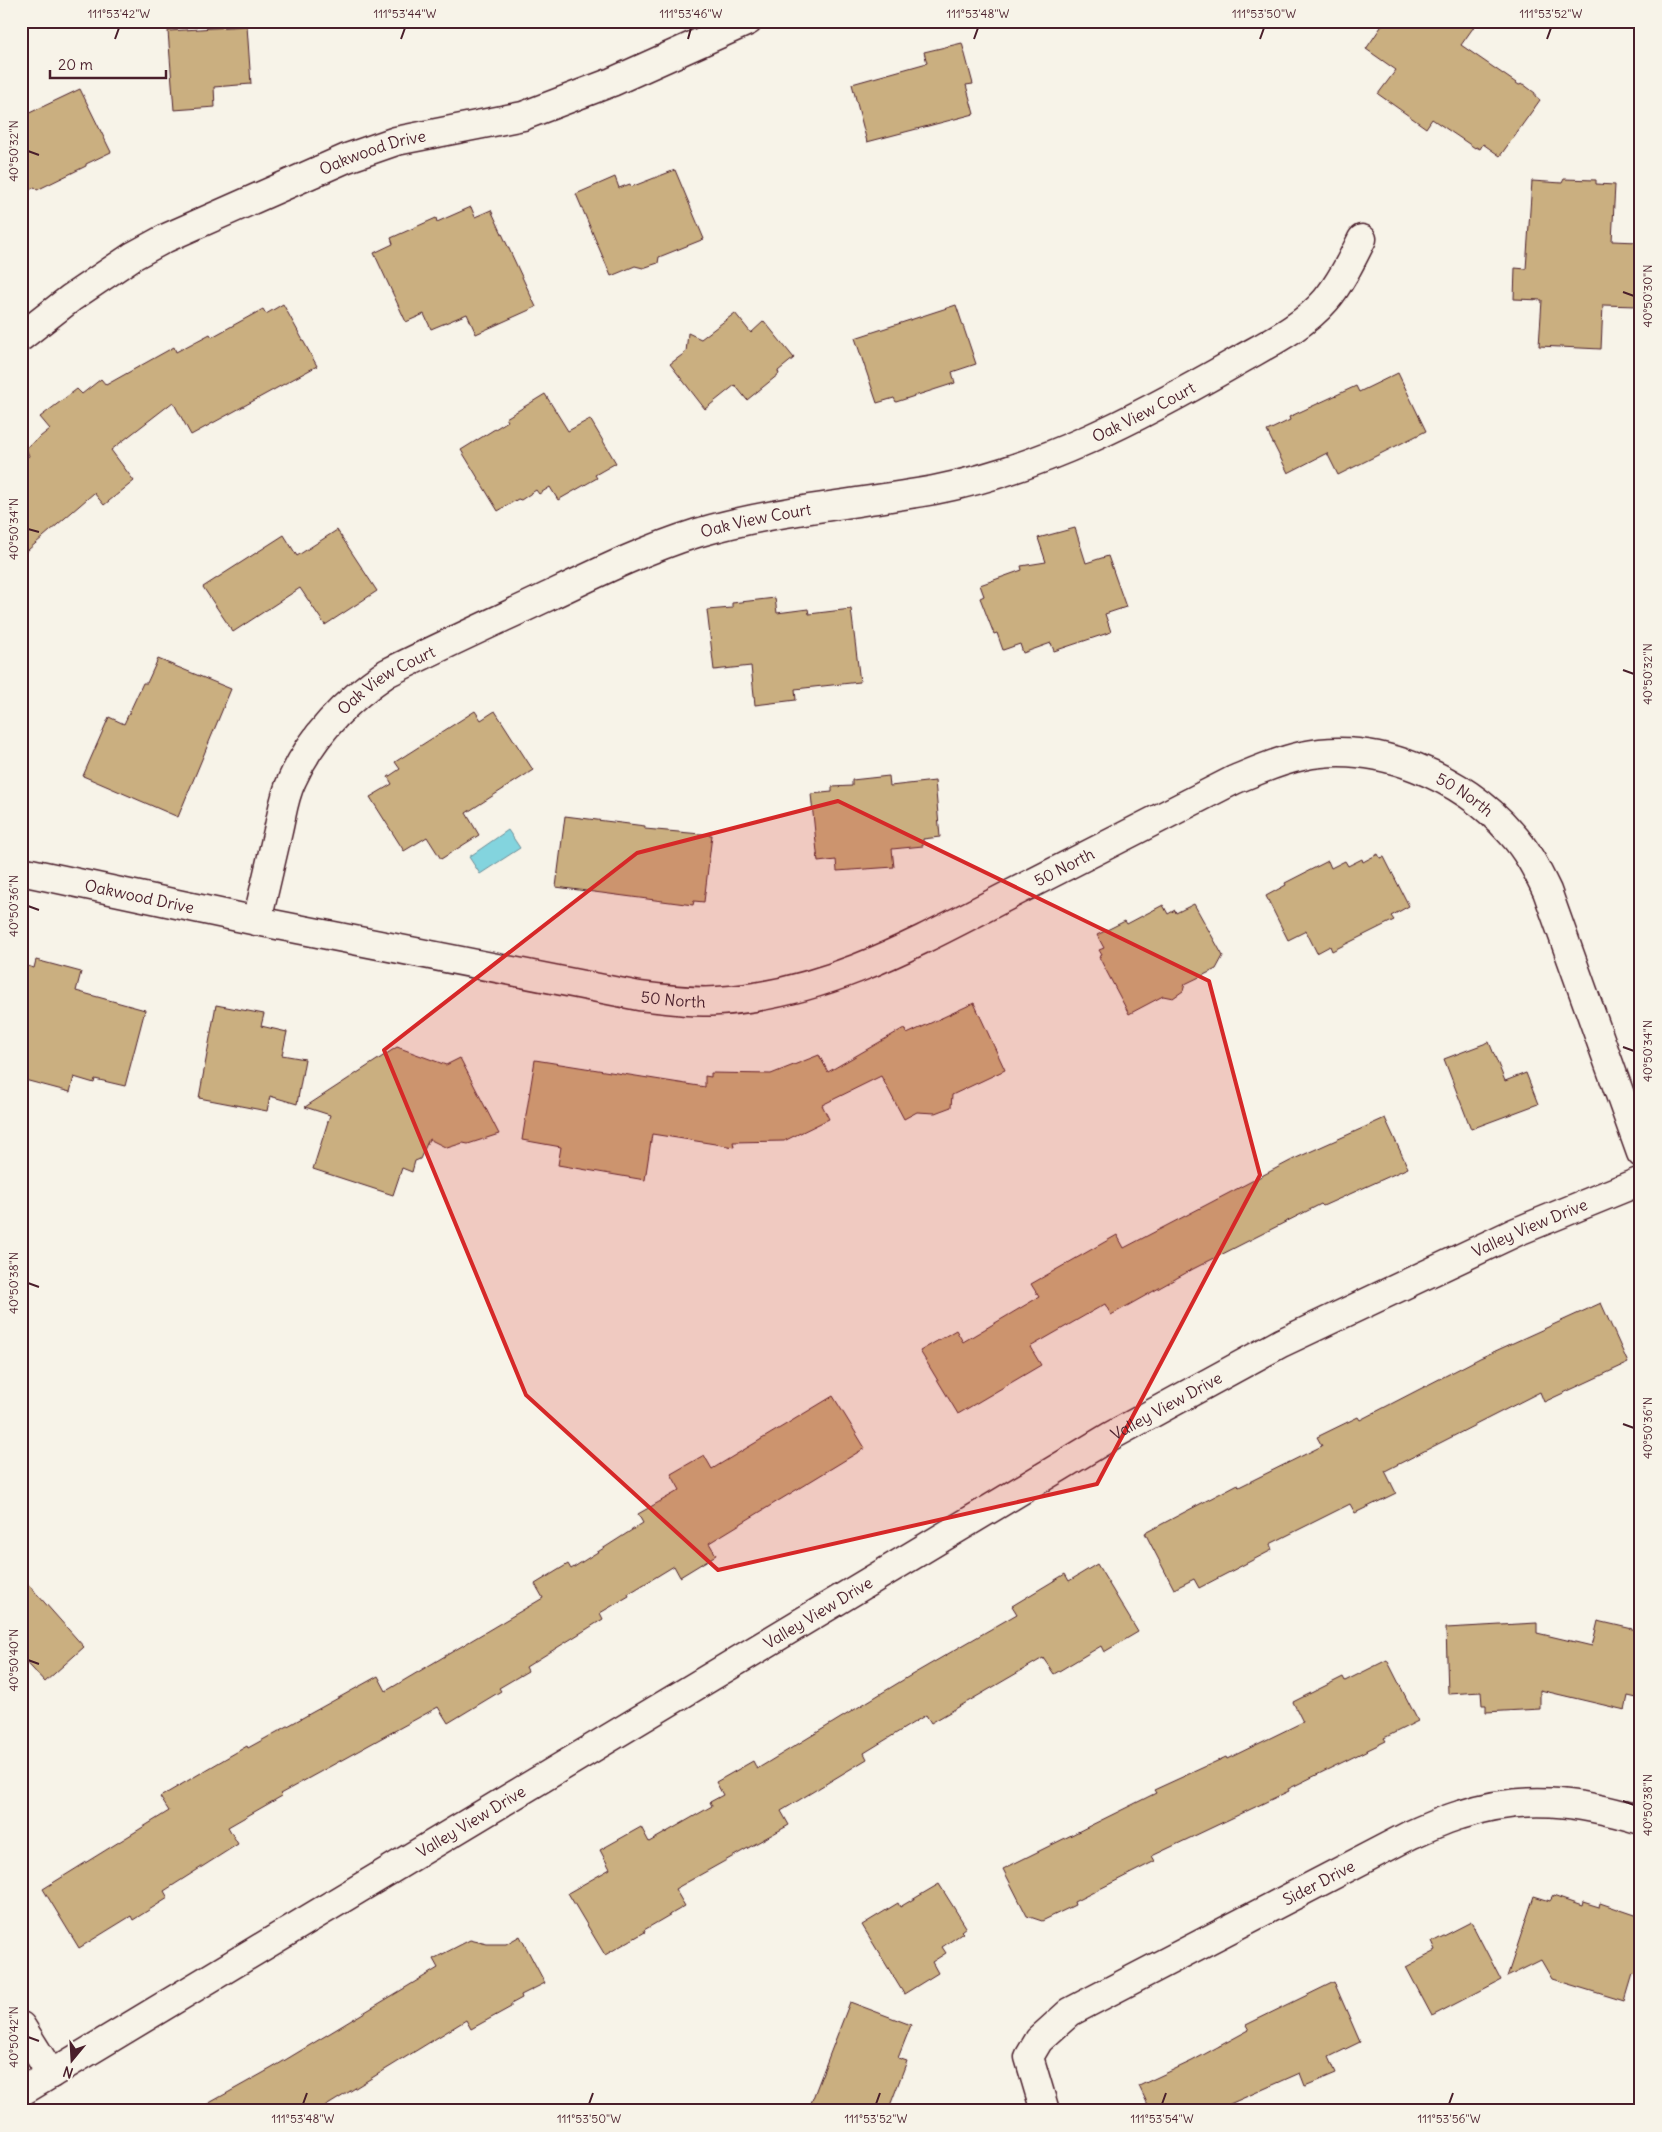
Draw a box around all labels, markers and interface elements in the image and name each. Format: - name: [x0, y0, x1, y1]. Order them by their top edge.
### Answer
- text: 111°53'42"W: [88, 6, 150, 21]
- text: 111°53'44"W: [374, 6, 437, 21]
- text: 111°53'46"W: [660, 6, 723, 21]
- text: 111°53'48"W: [947, 6, 1009, 21]
- text: 111°53'50"W: [1232, 6, 1296, 21]
- text: 111°53'52"W: [1520, 6, 1582, 21]
- scale bar: [50, 48, 166, 80]
- text: 20 m: [58, 55, 93, 74]
- text: 40°50'32"N: [6, 120, 21, 182]
- street label: Oakwood Drive: [316, 125, 427, 179]
- text: 40°50'30"N: [1640, 264, 1655, 328]
- street label: Oak View Court: [1089, 377, 1199, 446]
- text: 40°50'34"N: [6, 498, 21, 560]
- street label: Oak View Court: [698, 499, 813, 542]
- street label: Oak View Court: [333, 641, 439, 719]
- text: 40°50'32"N: [1640, 643, 1655, 705]
- street label: 50 North: [1433, 768, 1498, 820]
- street label: 50 North: [1031, 843, 1097, 890]
- text: 40°50'36"N: [6, 875, 21, 937]
- street label: Oakwood Drive: [83, 875, 196, 917]
- street label: 50 North: [640, 986, 706, 1012]
- text: 40°50'34"N: [1640, 1020, 1655, 1082]
- street label: Valley View Drive: [1469, 1194, 1590, 1261]
- text: 40°50'38"N: [6, 1252, 21, 1314]
- street label: Valley View Drive: [1107, 1367, 1225, 1444]
- text: 40°50'36"N: [1640, 1397, 1655, 1459]
- street label: Valley View Drive: [760, 1572, 876, 1653]
- text: 40°50'40"N: [6, 1629, 21, 1691]
- text: 40°50'38"N: [1640, 1774, 1655, 1836]
- street label: Valley View Drive: [413, 1781, 529, 1862]
- street label: Sider Drive: [1279, 1856, 1358, 1910]
- text: 40°50'42"N: [6, 2006, 21, 2068]
- north arrow: [48, 2034, 98, 2084]
- text: N: [61, 2062, 75, 2082]
- text: 111°53'48"W: [272, 2111, 334, 2126]
- text: 111°53'50"W: [557, 2111, 621, 2126]
- text: 111°53'52"W: [845, 2111, 907, 2126]
- text: 111°53'54"W: [1130, 2111, 1194, 2126]
- text: 111°53'56"W: [1417, 2111, 1481, 2126]

